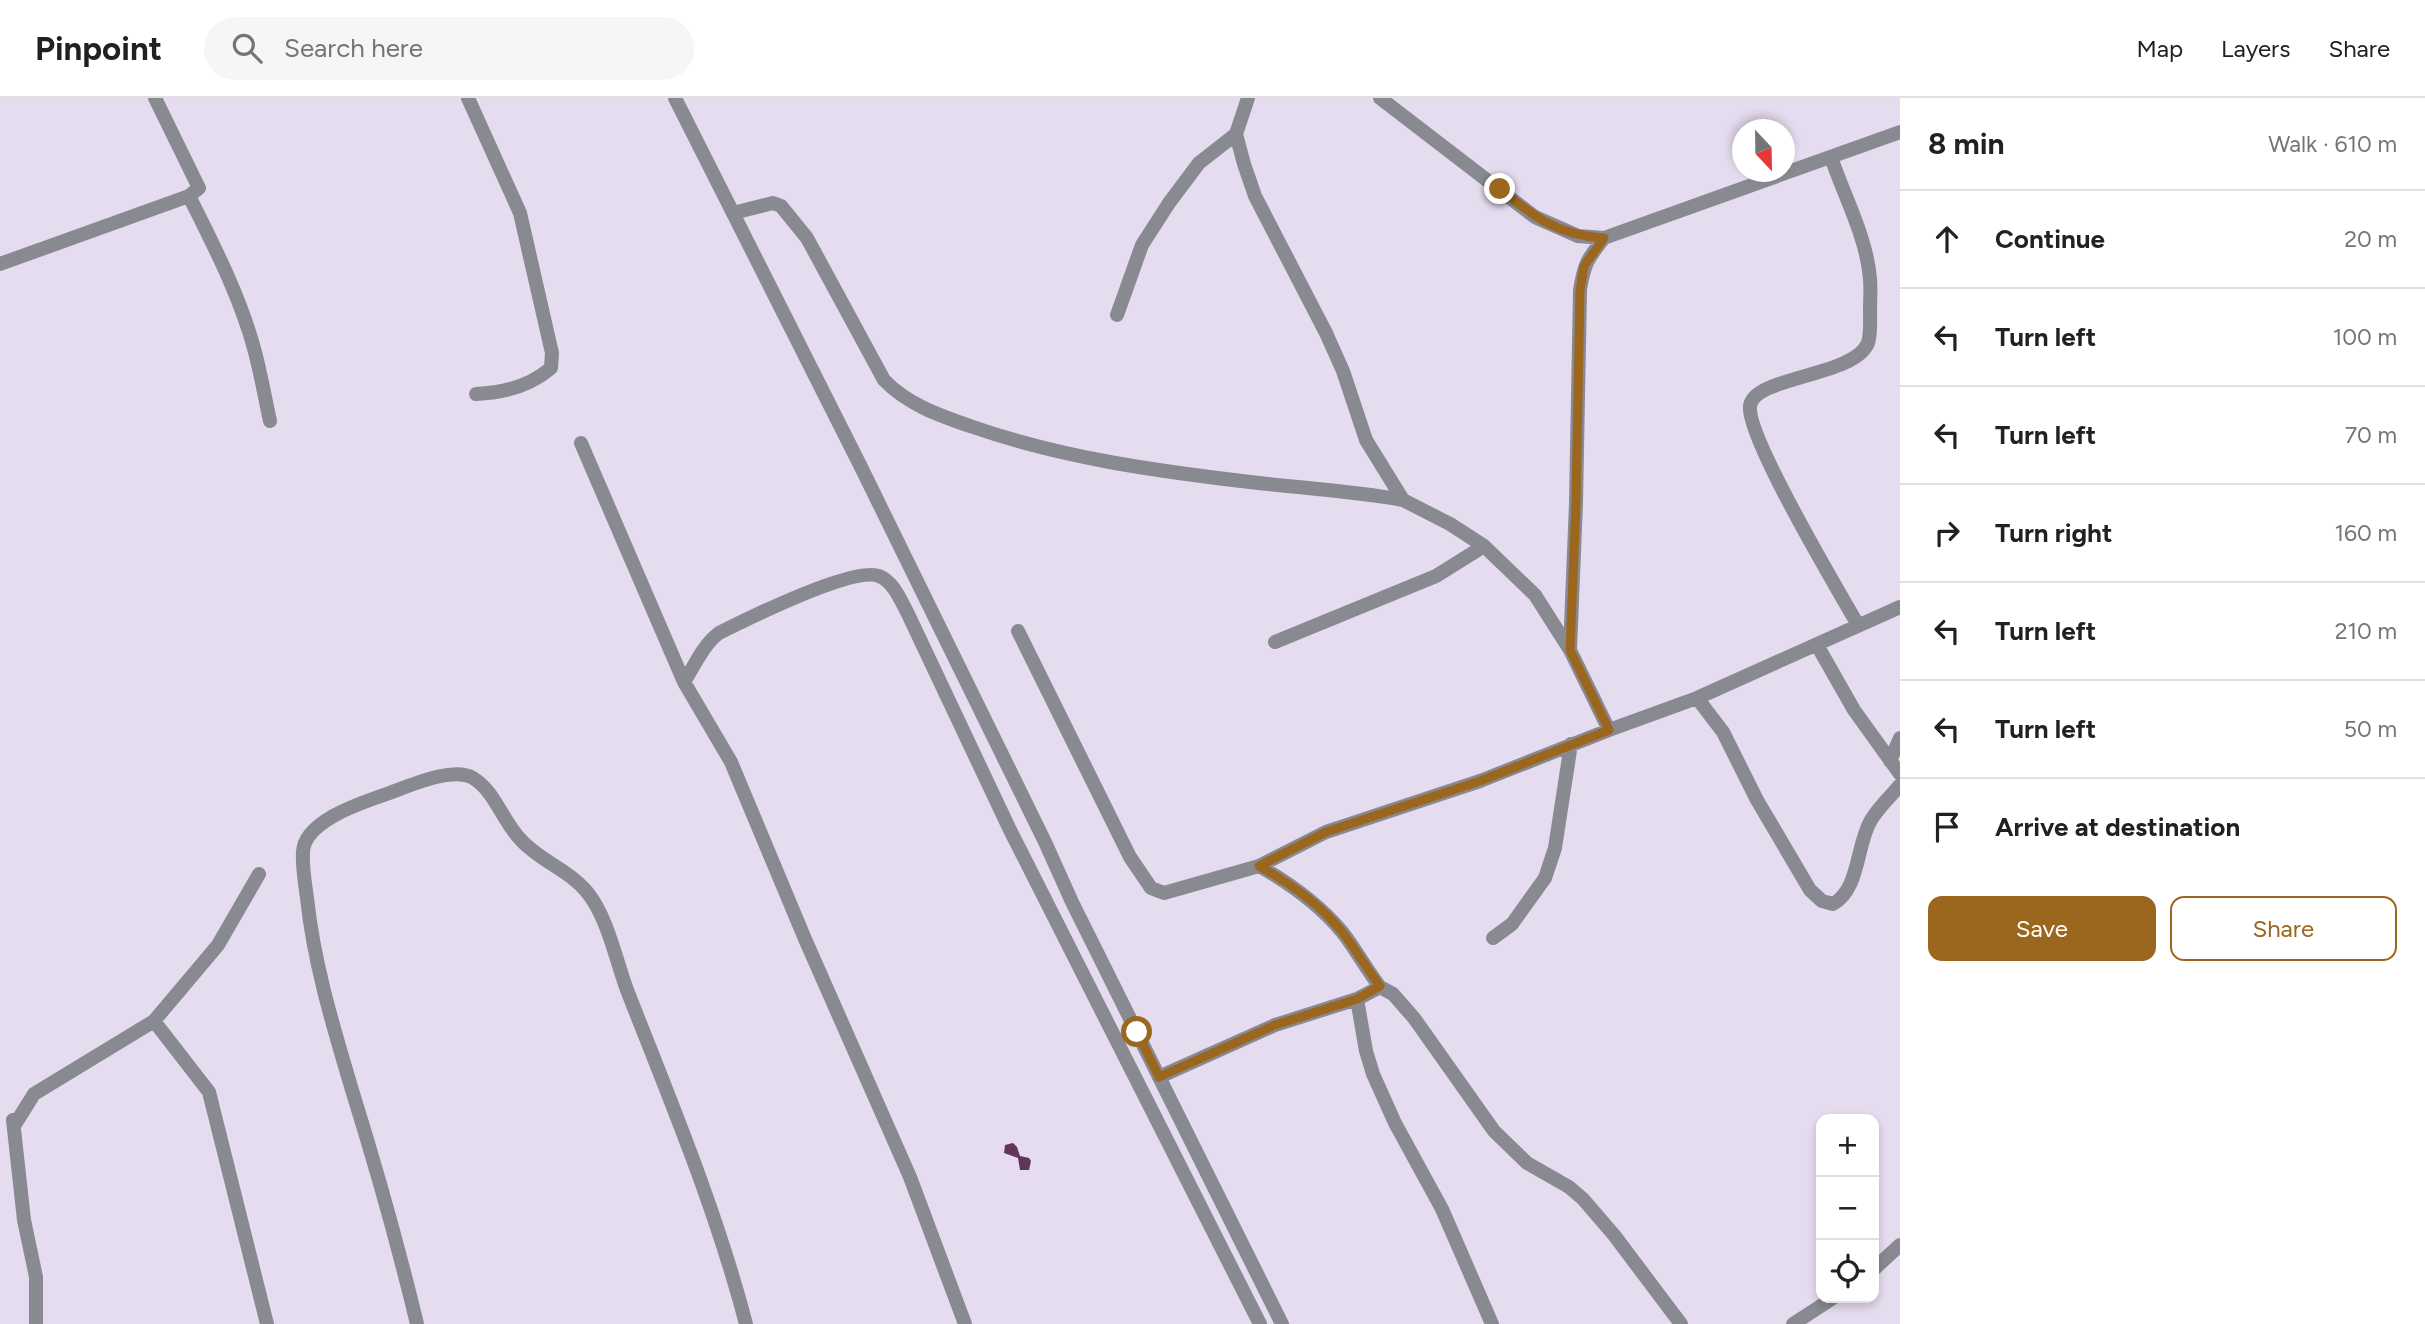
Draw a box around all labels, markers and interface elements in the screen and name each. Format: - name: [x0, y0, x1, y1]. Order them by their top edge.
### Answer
- search box: [204, 17, 694, 80]
- text: Pinpoint: [35, 29, 162, 68]
- icon: search: [228, 29, 266, 67]
- text: Search here: [284, 32, 423, 64]
- text: Map: [2136, 34, 2183, 63]
- text: Layers: [2221, 34, 2290, 63]
- text: Share: [2328, 34, 2390, 63]
- north arrow: [1732, 119, 1795, 182]
- text: 8 min: [1928, 125, 2005, 162]
- text: Walk · 610 m: [2268, 130, 2397, 158]
- route end: [1484, 173, 1515, 204]
- icon: ahead: [1928, 220, 1966, 258]
- text: Continue: [1995, 223, 2105, 255]
- text: 20 m: [2344, 225, 2397, 253]
- icon: left: [1928, 318, 1966, 356]
- text: Turn left: [1995, 321, 2096, 353]
- text: 100 m: [2333, 323, 2397, 351]
- icon: left: [1928, 416, 1966, 454]
- text: Turn left: [1995, 419, 2096, 451]
- text: 70 m: [2345, 421, 2397, 449]
- icon: right: [1928, 514, 1966, 552]
- text: Turn right: [1995, 517, 2112, 549]
- text: 160 m: [2334, 519, 2397, 547]
- icon: left: [1928, 612, 1966, 650]
- text: Turn left: [1995, 615, 2096, 647]
- text: 210 m: [2335, 617, 2397, 645]
- icon: left: [1928, 710, 1966, 748]
- text: Turn left: [1995, 713, 2096, 745]
- text: 50 m: [2344, 715, 2397, 743]
- icon: arrive: [1928, 808, 1966, 846]
- text: Arrive at destination: [1995, 811, 2240, 843]
- button: Save: [1928, 896, 2156, 961]
- button: Share: [2170, 896, 2397, 961]
- route start: [1121, 1016, 1152, 1047]
- map controls: [1816, 1114, 1879, 1303]
- button: +: [1816, 1114, 1879, 1177]
- button: −: [1816, 1177, 1879, 1240]
- button: locate: [1816, 1240, 1879, 1303]

